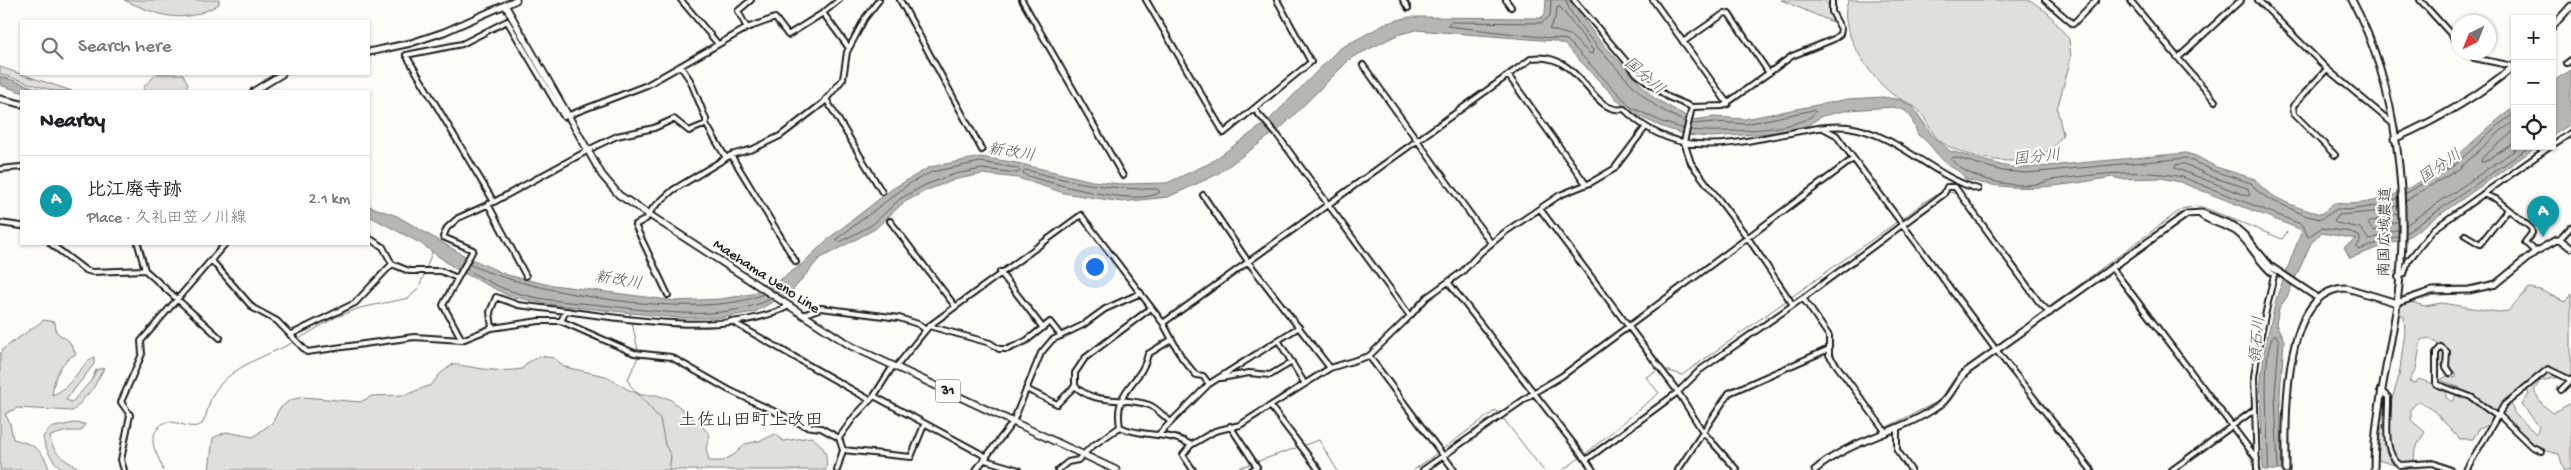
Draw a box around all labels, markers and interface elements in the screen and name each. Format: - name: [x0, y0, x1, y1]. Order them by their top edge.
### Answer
- north arrow: [2451, 15, 2496, 60]
- map controls: [2511, 15, 2556, 150]
- button: +: [2511, 15, 2556, 60]
- search box: [20, 20, 370, 75]
- icon: search: [38, 34, 66, 62]
- text: Search here: [78, 36, 172, 59]
- water label: 国分川: [1619, 53, 1668, 100]
- button: −: [2511, 60, 2556, 105]
- button: locate: [2511, 105, 2556, 150]
- text: Nearby: [40, 110, 105, 135]
- water label: 新改川: [986, 140, 1036, 167]
- water label: 国分川: [2012, 146, 2062, 171]
- water label: 国分川: [2415, 146, 2466, 190]
- text: 比江廃寺跡: [87, 180, 182, 203]
- street label: 南国広域農道: [2375, 187, 2396, 277]
- text: A: [51, 191, 61, 210]
- text: 2.1 km: [308, 191, 350, 210]
- pin: A: [2527, 196, 2559, 237]
- text: Place · 久礼田笠ノ川線: [87, 210, 247, 229]
- street label: Maehama Ueno Line: [709, 236, 823, 318]
- your location: [1082, 254, 1108, 280]
- water label: 新改川: [593, 268, 643, 295]
- water label: 領石川: [2246, 315, 2271, 365]
- road number: 31: [936, 380, 960, 402]
- district label: 土佐山田町上改田: [679, 410, 823, 432]

